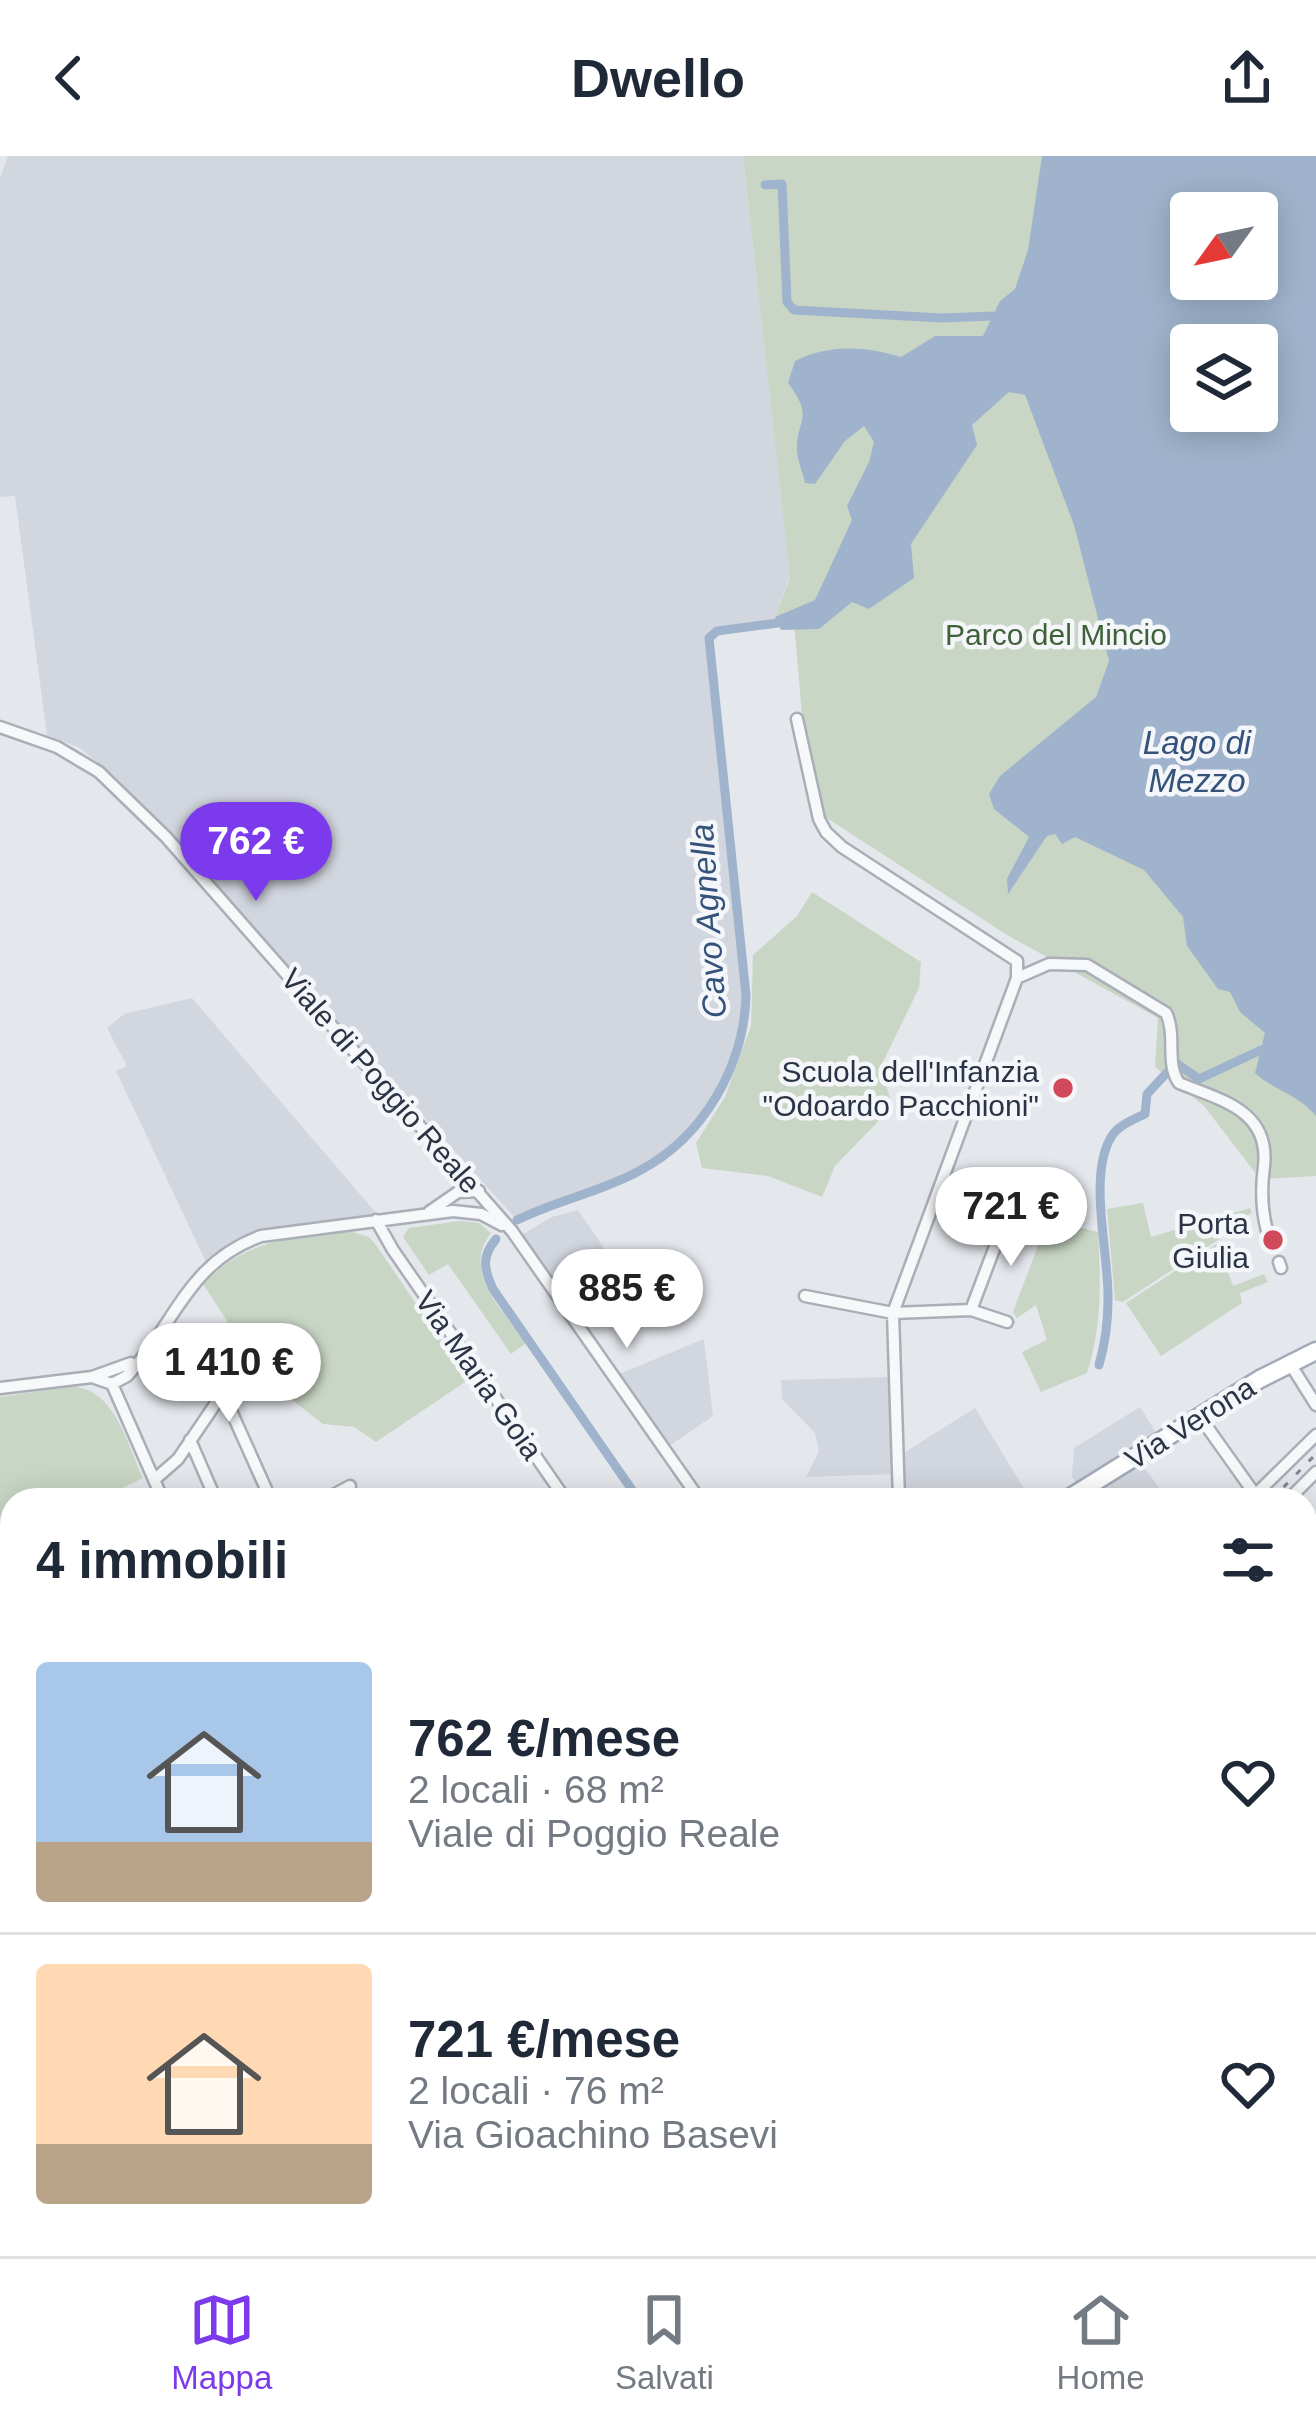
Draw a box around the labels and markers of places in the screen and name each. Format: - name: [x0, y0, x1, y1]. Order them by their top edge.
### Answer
- pin: 762 €: [172, 802, 340, 904]
- place label: Scuola dell'Infanzia "Odoardo Pacchioni": [763, 1055, 1039, 1122]
- marker: Scuola dell'Infanzia "Odoardo Pacchioni": [1050, 1075, 1076, 1101]
- pin: 721 €: [927, 1167, 1095, 1269]
- place label: Porta Giulia: [1172, 1207, 1249, 1274]
- marker: Porta Giulia: [1260, 1227, 1286, 1253]
- pin: 885 €: [543, 1249, 711, 1351]
- pin: 1 410 €: [118, 1323, 340, 1425]

